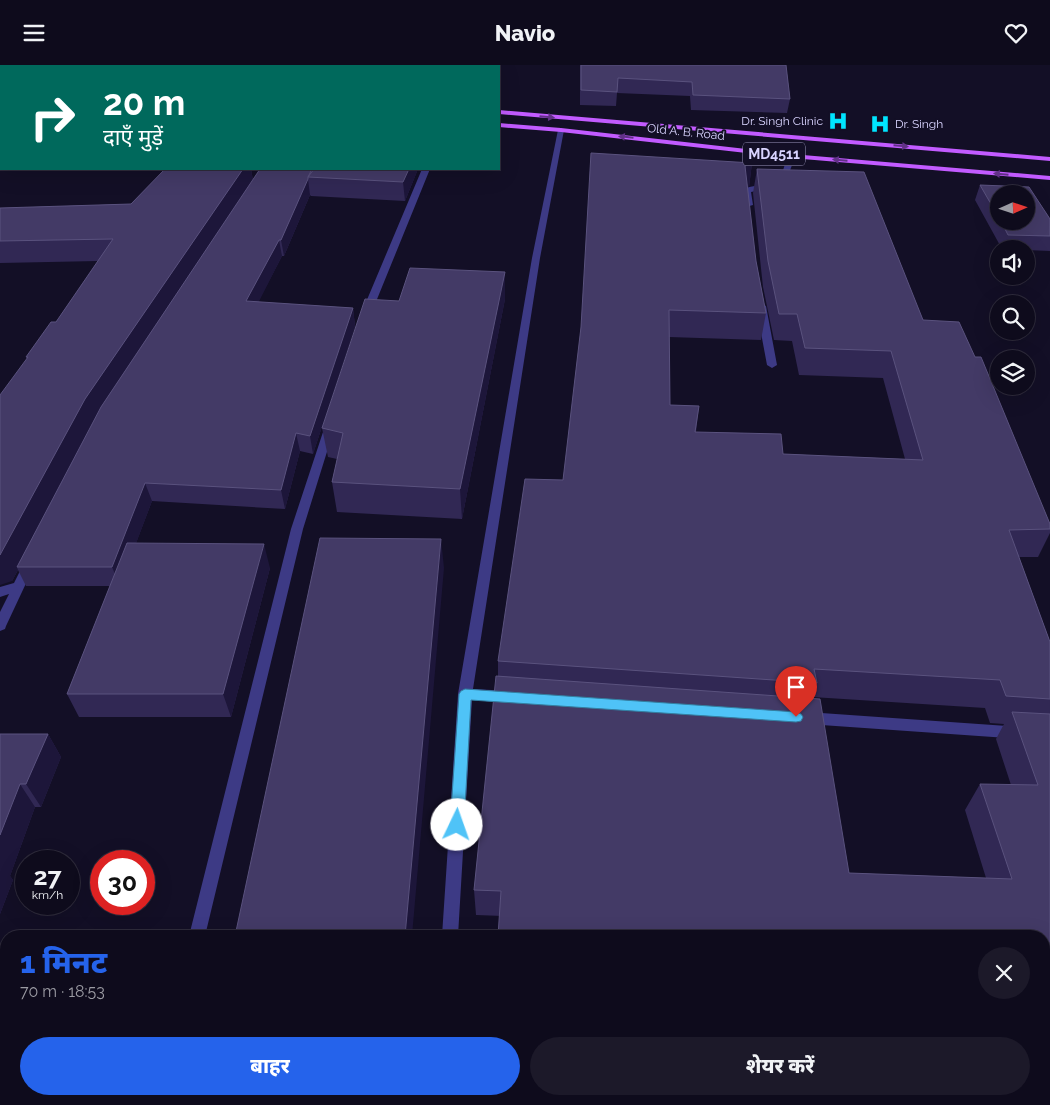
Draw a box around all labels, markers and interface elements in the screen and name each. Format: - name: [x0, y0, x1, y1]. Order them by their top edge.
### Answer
- icon: menu: [20, 19, 48, 47]
- icon: heart: [1002, 19, 1030, 47]
- text: Navio: [495, 20, 555, 46]
- text: 20 m: [103, 82, 185, 123]
- icon: right: [20, 85, 85, 150]
- hospital icon: Dr. Singh Clinic: [827, 110, 849, 132]
- one-way arrow: [540, 113, 556, 121]
- hospital icon: Dr. Singh: [869, 113, 891, 135]
- place label: Dr. Singh Clinic: [741, 114, 823, 128]
- place label: Dr. Singh: [895, 117, 943, 131]
- street label: Old A. B. Road: [646, 121, 726, 143]
- text: दाएँ मुड़ें: [103, 124, 163, 150]
- one-way arrow: [617, 133, 633, 141]
- road number: MD4511: [743, 143, 805, 165]
- one-way arrow: [893, 143, 909, 151]
- one-way arrow: [831, 156, 847, 164]
- one-way arrow: [993, 169, 1009, 177]
- north arrow: [990, 185, 1035, 230]
- map controls: [990, 185, 1035, 395]
- button: sound: [990, 240, 1035, 285]
- button: search: [990, 295, 1035, 340]
- button: layers: [990, 350, 1035, 395]
- pin: [775, 666, 817, 717]
- icon: arrive: [782, 673, 810, 701]
- position arrow: [430, 798, 482, 850]
- speed limit sign: 30: [90, 850, 155, 915]
- text: 27: [33, 861, 62, 891]
- text: km/h: [32, 888, 63, 902]
- text: 1 मिनट: [20, 945, 107, 980]
- button: close: [978, 947, 1030, 999]
- text: 70 m · 18:53: [20, 982, 105, 1001]
- button: बाहर: [20, 1037, 520, 1095]
- button: शेयर करें: [530, 1037, 1030, 1095]

